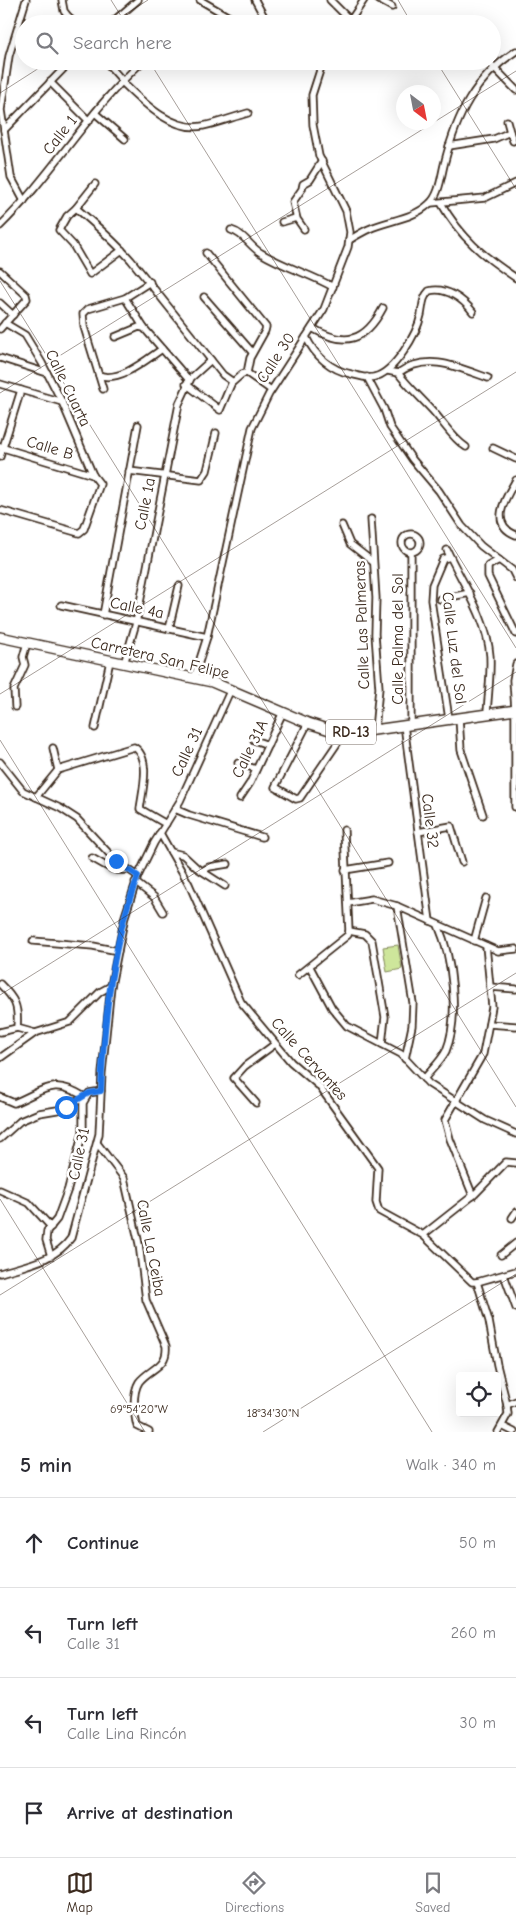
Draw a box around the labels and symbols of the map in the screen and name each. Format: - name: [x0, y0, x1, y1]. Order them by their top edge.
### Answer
- north arrow: [396, 85, 441, 130]
- street label: Calle 1: [39, 112, 81, 158]
- street label: Calle 30: [253, 329, 299, 387]
- street label: Calle Cuarta: [42, 347, 94, 429]
- street label: Calle B: [24, 432, 76, 464]
- street label: Calle 1a: [131, 476, 159, 532]
- street label: Calle Las Palmeras: [351, 560, 373, 690]
- street label: Calle Palma del Sol: [389, 573, 407, 705]
- street label: Calle Luz del Sol: [438, 591, 470, 705]
- street label: Calle 4a: [108, 594, 166, 622]
- street label: Carretera San Felipe: [89, 633, 231, 683]
- street label: Calle 31A: [228, 717, 272, 781]
- road number: RD-13: [326, 720, 376, 744]
- street label: Calle 31: [168, 724, 206, 780]
- street label: Calle 32: [418, 793, 442, 849]
- route end: [105, 850, 128, 873]
- street label: Calle Cervantes: [267, 1014, 351, 1104]
- route start: [55, 1096, 78, 1119]
- street label: Calle 31: [65, 1126, 93, 1182]
- street label: Calle La Ceiba: [133, 1198, 169, 1298]
- text: 69°54'20"W: [110, 1402, 168, 1416]
- text: 18°34'30"N: [247, 1406, 299, 1420]

